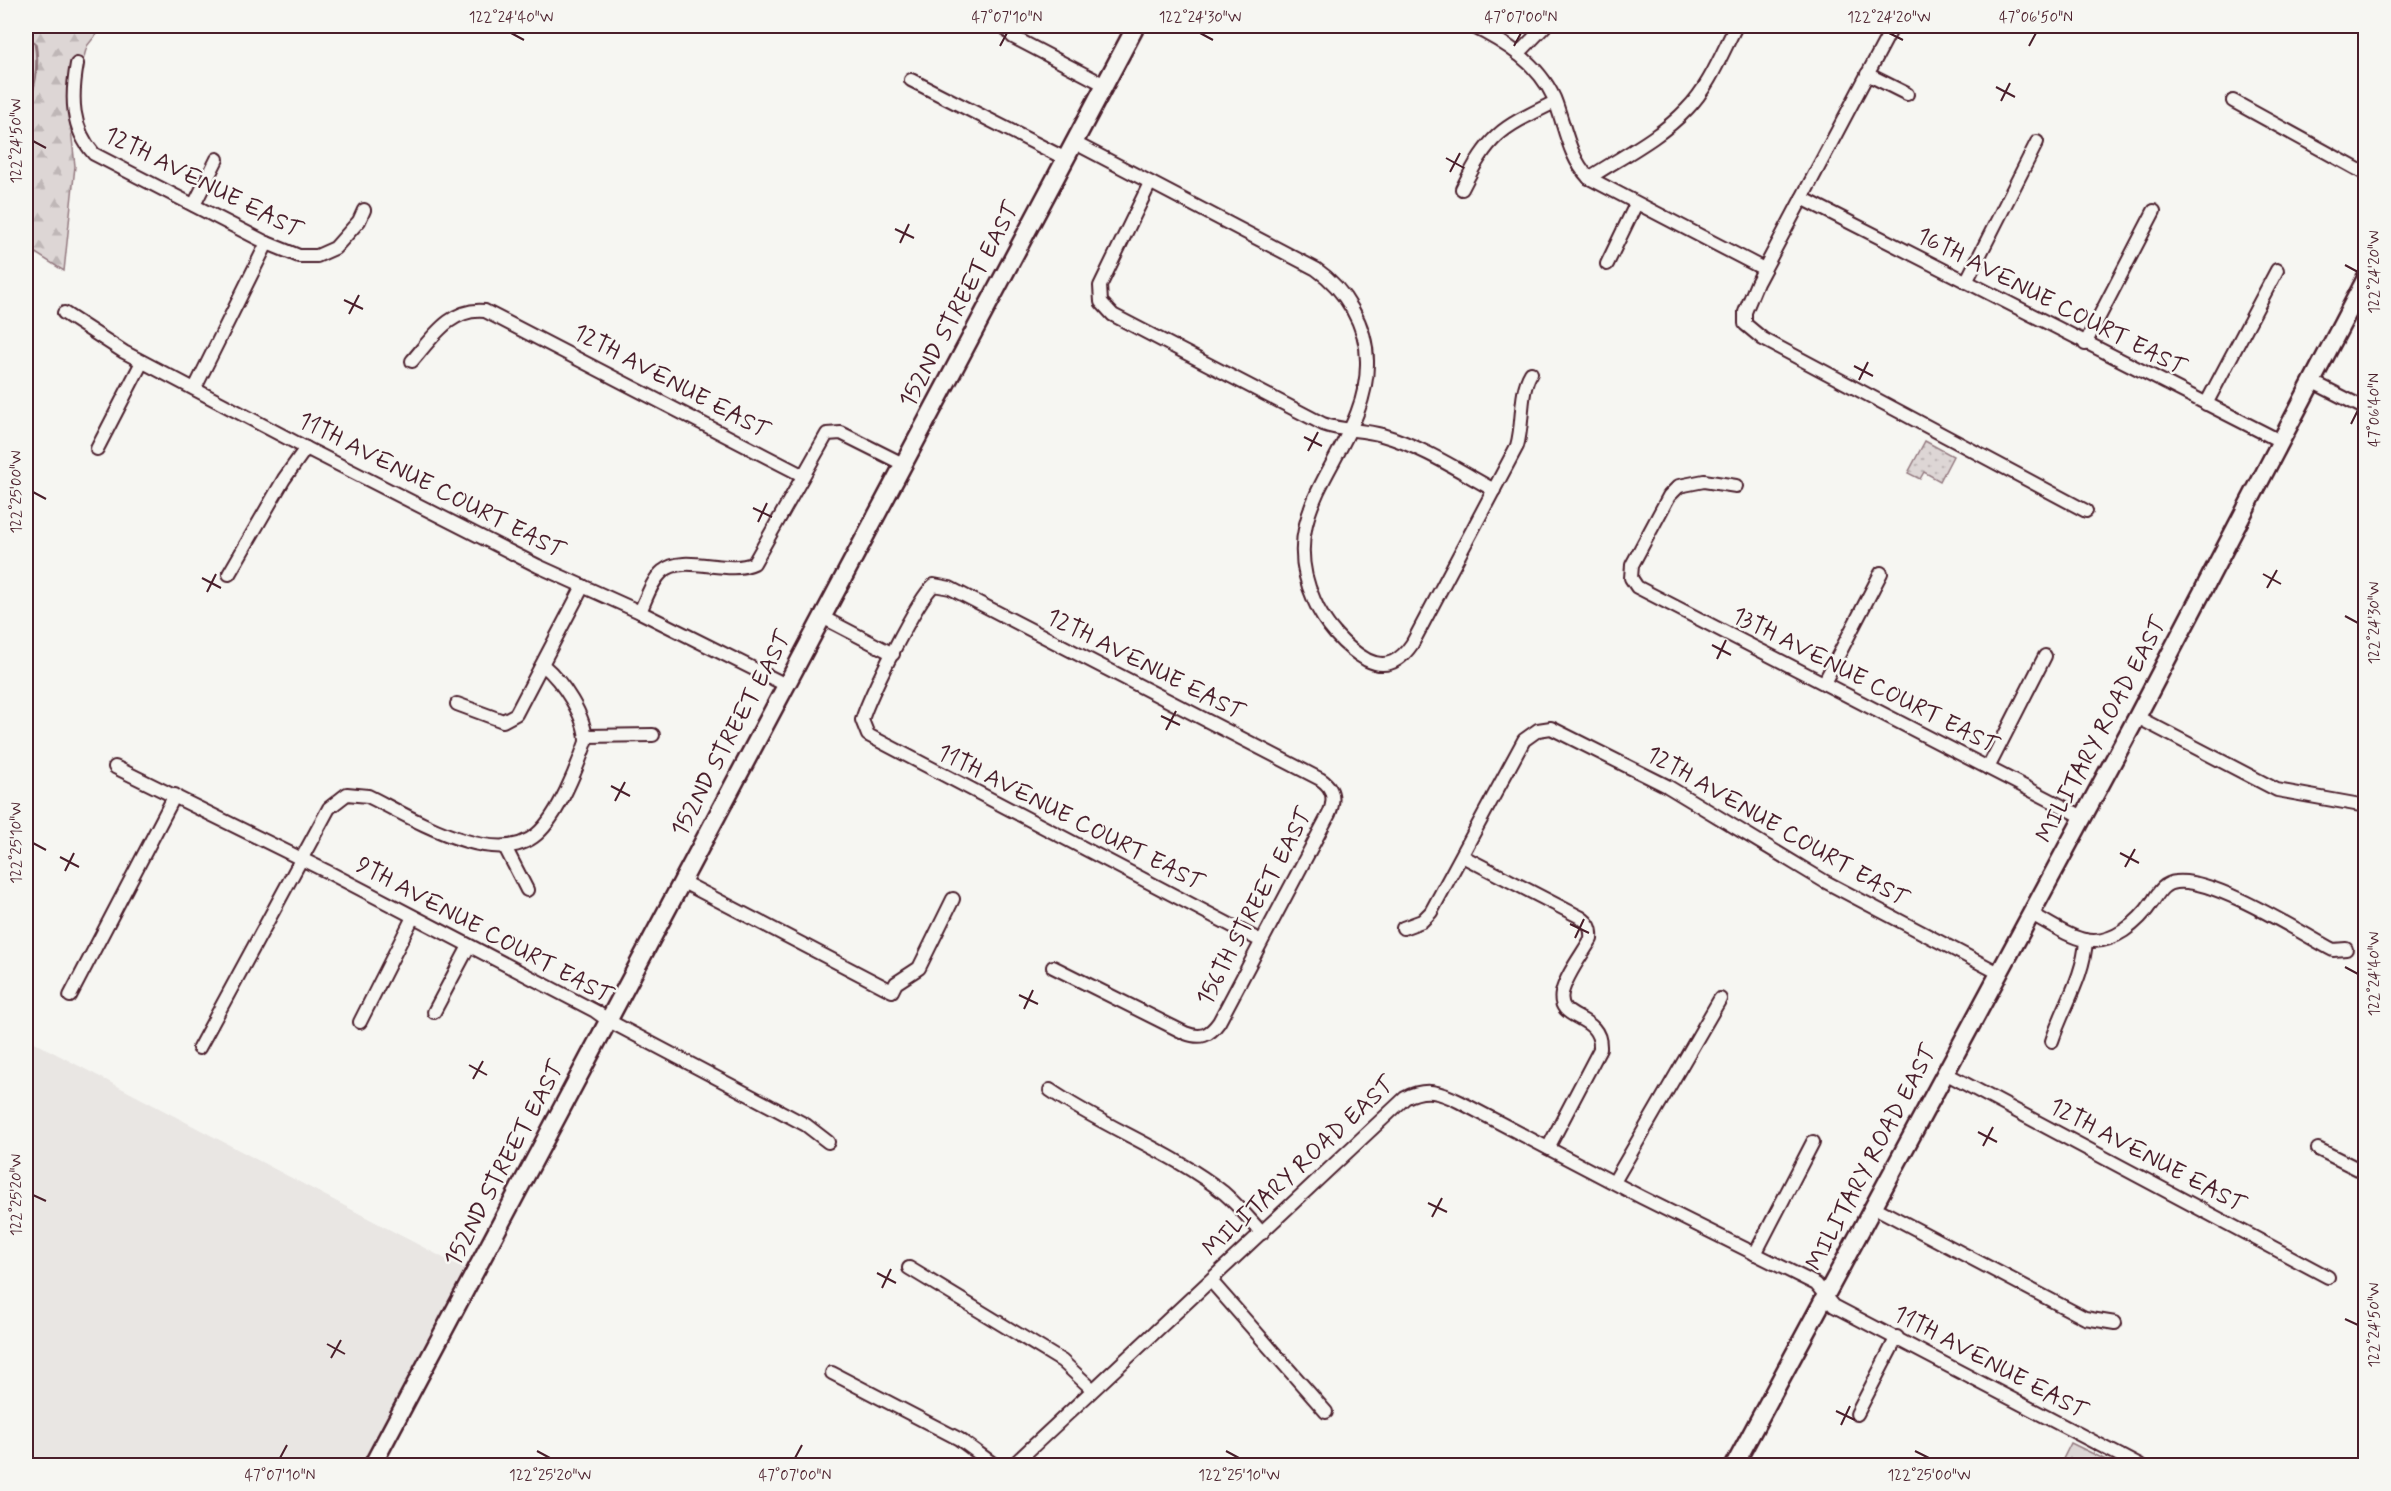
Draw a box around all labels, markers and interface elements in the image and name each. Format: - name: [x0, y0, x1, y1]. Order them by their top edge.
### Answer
- text: 122°24'40"W: [469, 8, 553, 28]
- text: 47°07'10"N: [971, 8, 1043, 28]
- text: 122°24'30"W: [1159, 8, 1241, 28]
- text: 47°07'00"N: [1485, 8, 1557, 28]
- text: 122°24'20"W: [1847, 8, 1931, 28]
- text: 47°06'50"N: [1999, 8, 2073, 28]
- text: 122°24'50"W: [7, 99, 27, 183]
- street label: 12TH AVENUE EAST: [99, 120, 308, 247]
- street label: 152ND STREET EAST: [893, 196, 1028, 413]
- street label: 16TH AVENUE COURT EAST: [1911, 220, 2192, 384]
- text: 122°24'20"W: [2365, 230, 2385, 314]
- street label: 12TH AVENUE EAST: [567, 317, 775, 447]
- text: 47°06'40"N: [2365, 373, 2385, 447]
- street label: 11TH AVENUE COURT EAST: [292, 405, 570, 567]
- text: 122°25'00"W: [7, 450, 27, 534]
- text: 122°24'30"W: [2365, 582, 2385, 664]
- street label: 13TH AVENUE COURT EAST: [1726, 600, 2004, 762]
- street label: 12TH AVENUE EAST: [1041, 602, 1250, 729]
- street label: MILITARY ROAD EAST: [2029, 611, 2175, 848]
- street label: 152ND STREET EAST: [665, 625, 800, 842]
- street label: 11TH AVENUE COURT EAST: [931, 737, 1209, 899]
- street label: 12TH AVENUE COURT EAST: [1640, 739, 1914, 915]
- text: 122°25'10"W: [7, 802, 27, 884]
- street label: 156TH STREET EAST: [1190, 802, 1321, 1011]
- street label: 9TH AVENUE COURT EAST: [350, 850, 618, 1012]
- text: 122°24'40"W: [2365, 932, 2385, 1016]
- street label: MILITARY ROAD EAST: [1799, 1039, 1945, 1276]
- street label: 152ND STREET EAST: [438, 1055, 573, 1272]
- street label: MILITARY ROAD EAST: [1196, 1069, 1402, 1264]
- street label: 12TH AVENUE EAST: [2043, 1091, 2251, 1221]
- text: 122°25'20"W: [7, 1154, 27, 1236]
- text: 122°24'50"W: [2365, 1283, 2385, 1367]
- street label: 11TH AVENUE EAST: [1887, 1299, 2093, 1428]
- text: 47°07'10"N: [244, 1466, 316, 1486]
- text: 122°25'20"W: [509, 1466, 591, 1486]
- text: 47°07'00"N: [759, 1466, 831, 1486]
- text: 122°25'10"W: [1198, 1466, 1280, 1486]
- text: 122°25'00"W: [1887, 1466, 1971, 1486]

